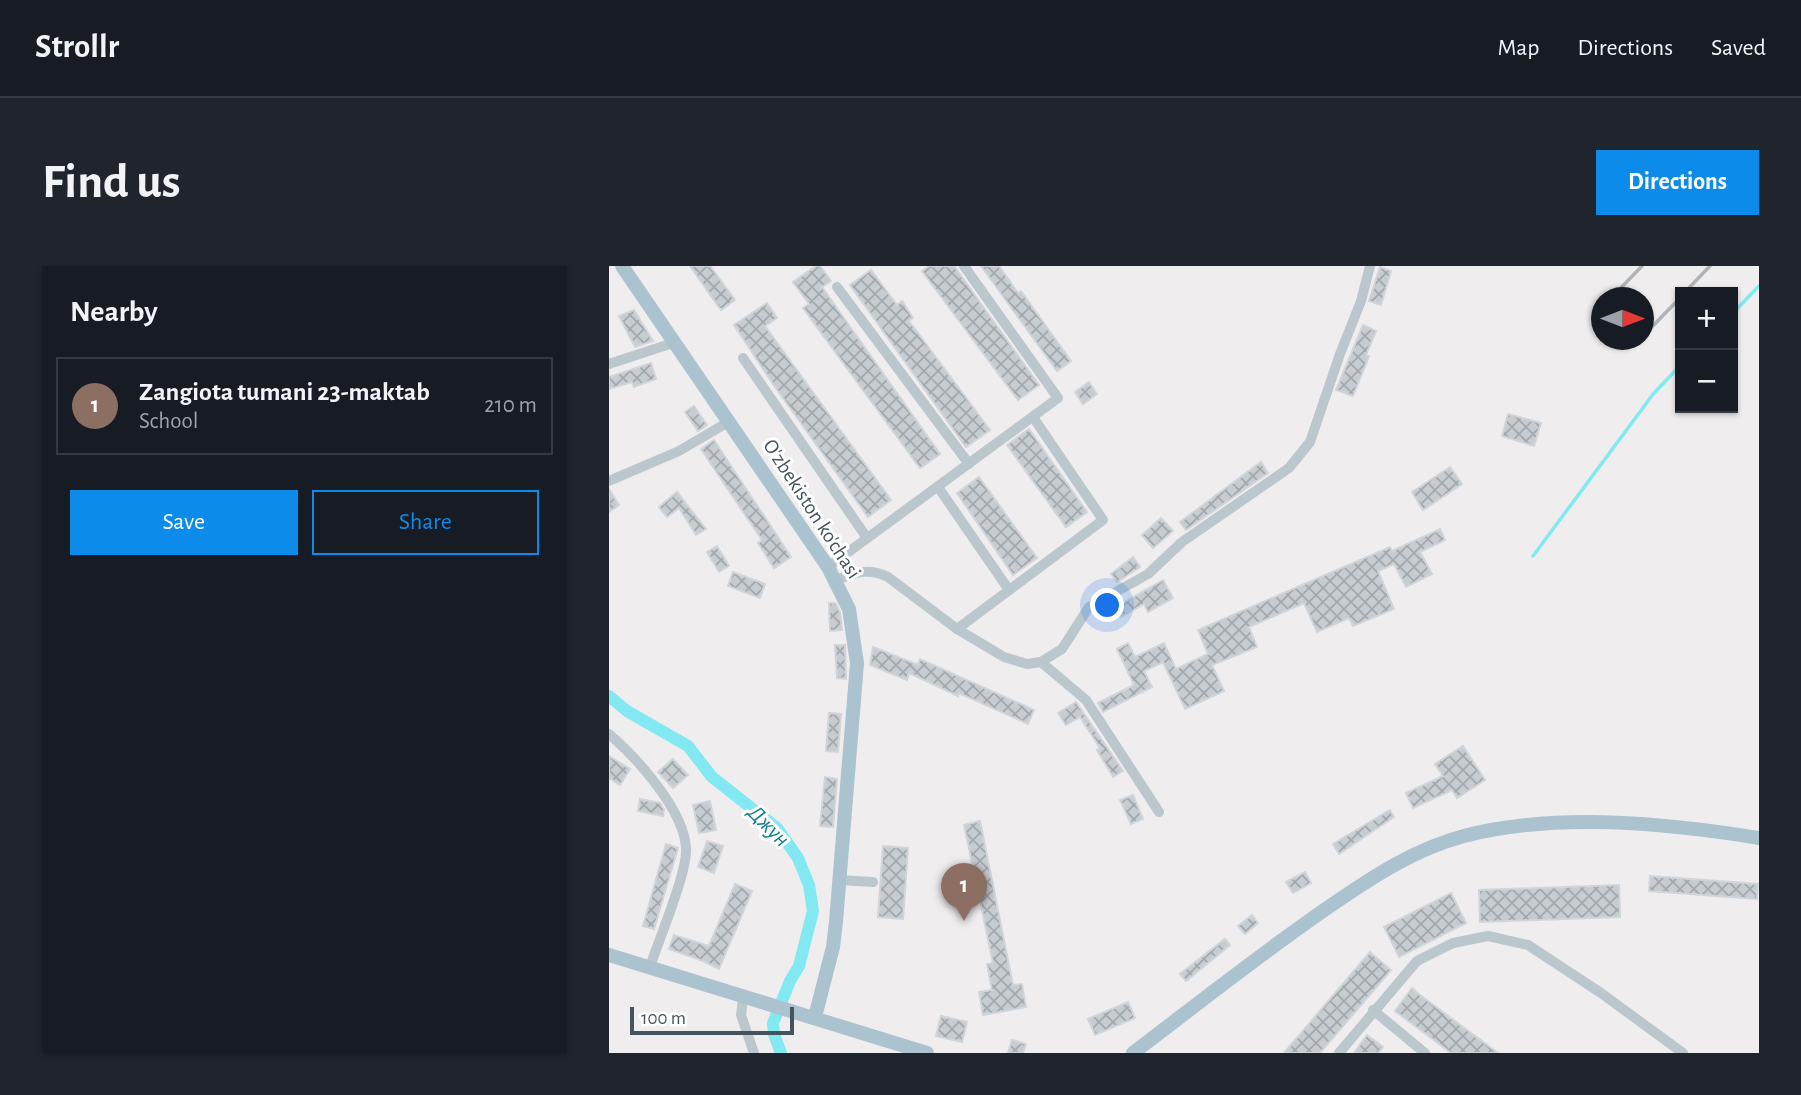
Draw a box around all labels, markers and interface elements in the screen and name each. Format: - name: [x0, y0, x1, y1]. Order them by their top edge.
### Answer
- text: Strollr: [35, 31, 119, 64]
- text: Map: [1497, 36, 1539, 60]
- text: Directions: [1577, 36, 1673, 60]
- text: Saved: [1711, 36, 1766, 60]
- button: Directions: [1596, 150, 1759, 215]
- text: Find us: [42, 158, 181, 207]
- north arrow: [1591, 287, 1654, 350]
- map controls: [1675, 287, 1738, 413]
- button: +: [1675, 287, 1738, 350]
- text: Nearby: [70, 297, 158, 327]
- button: −: [1675, 350, 1738, 413]
- text: Zangiota tumani 23-maktab: [139, 379, 430, 405]
- text: 1: [91, 394, 99, 417]
- text: 210 m: [484, 394, 537, 417]
- text: School: [139, 410, 198, 433]
- street label: O'zbekiston ko'chasi: [759, 436, 865, 582]
- button: Save: [70, 490, 298, 555]
- button: Share: [312, 490, 539, 555]
- your location: [1090, 588, 1124, 622]
- water label: Джун: [742, 800, 793, 851]
- pin: 1: [941, 863, 987, 921]
- scale bar: [630, 1004, 795, 1036]
- text: 100 m: [641, 1009, 686, 1028]

